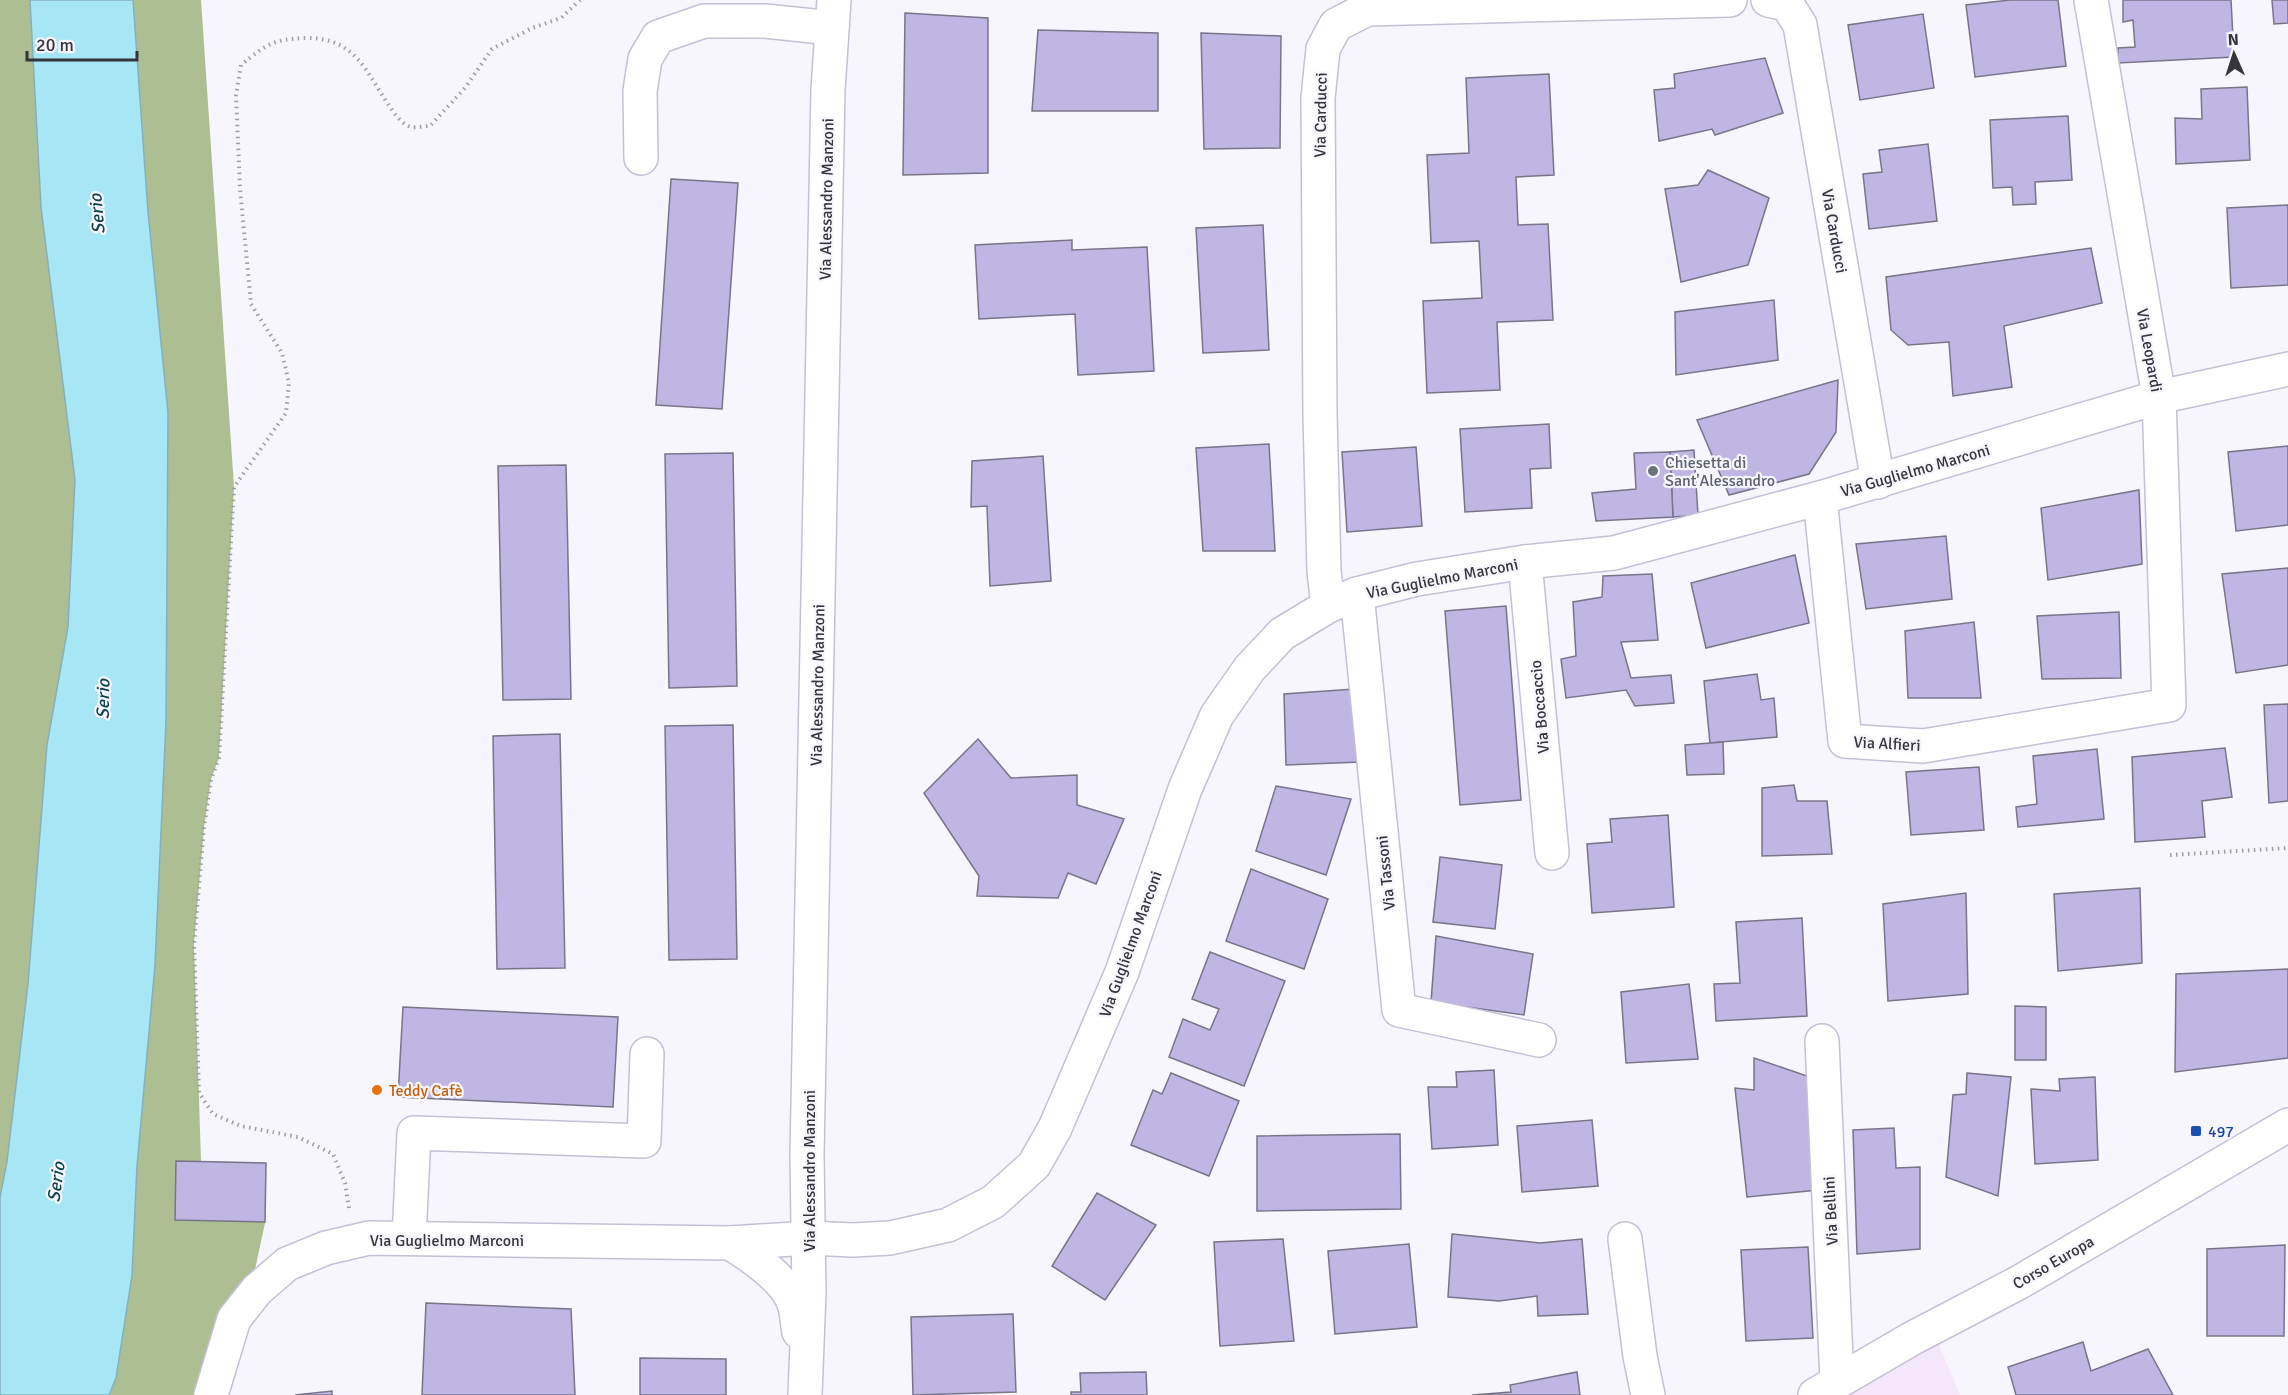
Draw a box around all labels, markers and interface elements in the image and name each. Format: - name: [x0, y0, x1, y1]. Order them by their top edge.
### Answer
- scale bar: [27, 24, 136, 62]
- north arrow: [2204, 24, 2264, 84]
- text: N: [2227, 30, 2239, 50]
- text: 20 m: [36, 34, 74, 56]
- street label: Via Carducci: [1310, 72, 1332, 158]
- street label: Via Alessandro Manzoni: [816, 118, 838, 280]
- street label: Via Carducci: [1817, 187, 1851, 275]
- water label: Serio: [84, 191, 110, 235]
- street label: Via Leopardi: [2132, 307, 2166, 394]
- street label: Via Guglielmo Marconi: [1838, 440, 1992, 502]
- place label: Chiesetta di Sant'Alessandro: [1665, 453, 1775, 491]
- marker: Chiesetta di Sant'Alessandro: [1646, 464, 1660, 478]
- street label: Via Guglielmo Marconi: [1365, 554, 1520, 604]
- street label: Via Alessandro Manzoni: [807, 604, 829, 766]
- street label: Via Boccaccio: [1526, 659, 1554, 755]
- water label: Serio: [92, 677, 114, 719]
- street label: Via Alfieri: [1853, 732, 1921, 756]
- street label: Via Tassoni: [1372, 834, 1400, 911]
- street label: Via Guglielmo Marconi: [1095, 868, 1167, 1020]
- place label: Teddy Cafè: [389, 1081, 462, 1101]
- marker: Teddy Cafè: [370, 1083, 384, 1097]
- street label: Via Alessandro Manzoni: [800, 1090, 820, 1252]
- place label: 497: [2208, 1122, 2234, 1142]
- marker: 497: [2189, 1124, 2203, 1138]
- water label: Serio: [42, 1159, 70, 1203]
- street label: Via Bellini: [1819, 1176, 1843, 1246]
- street label: Via Guglielmo Marconi: [370, 1231, 524, 1251]
- street label: Corso Europa: [2009, 1232, 2098, 1294]

